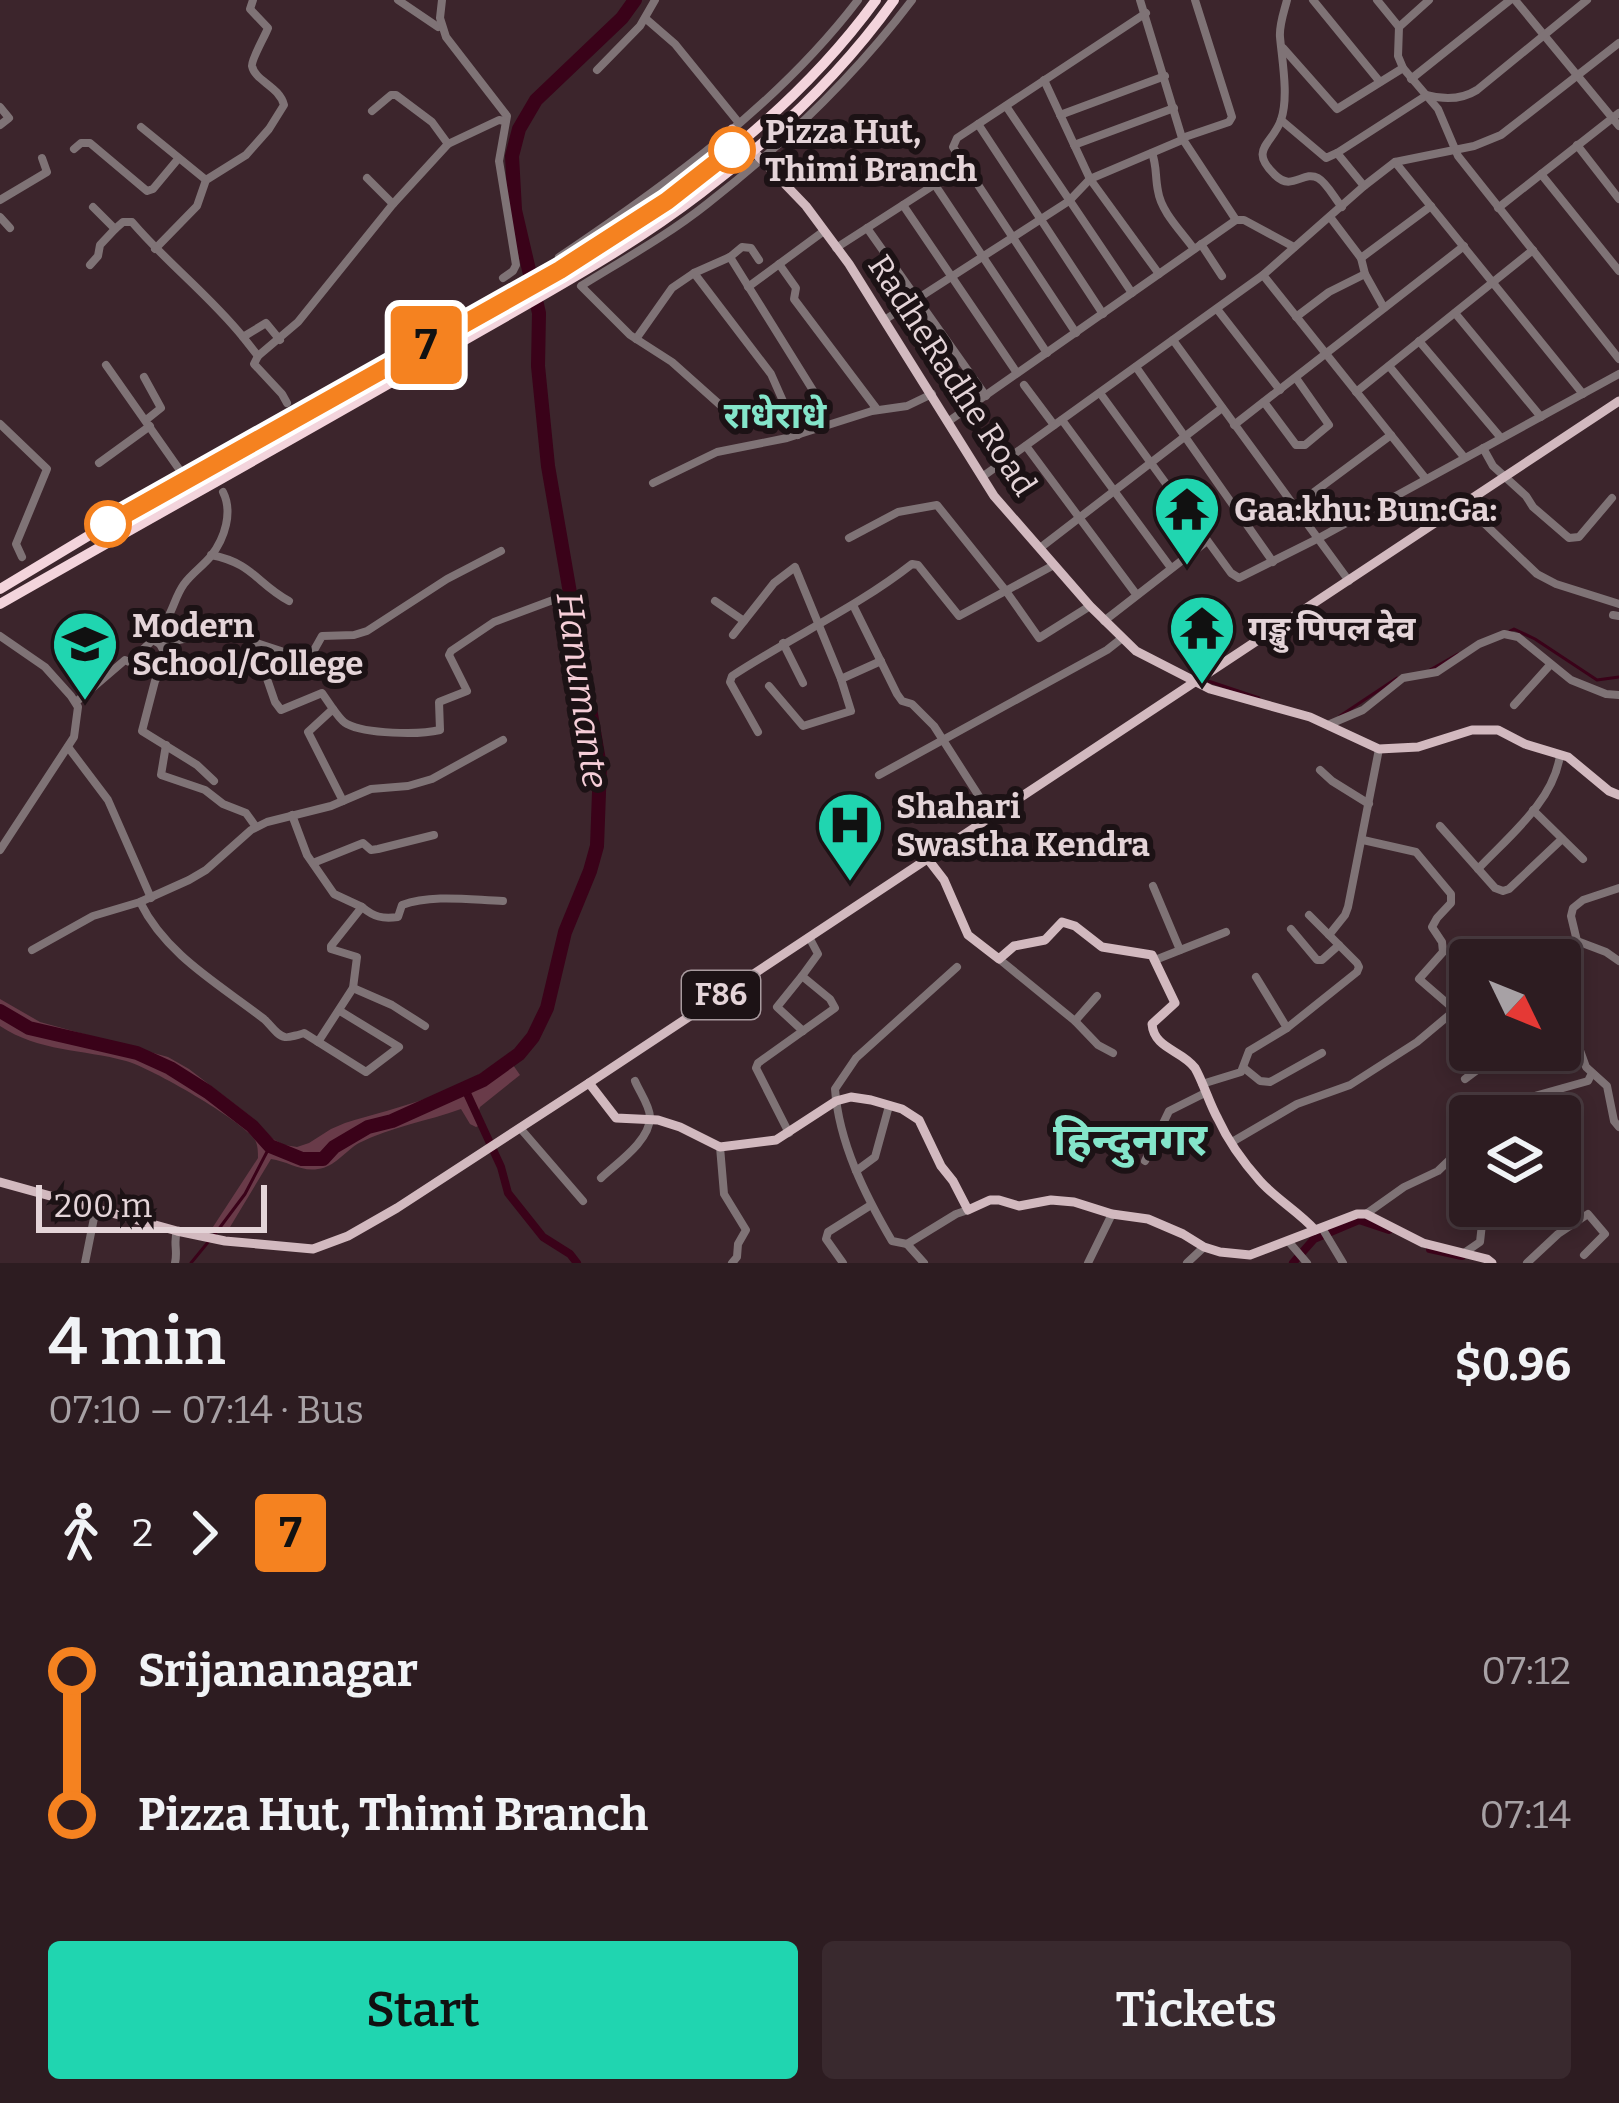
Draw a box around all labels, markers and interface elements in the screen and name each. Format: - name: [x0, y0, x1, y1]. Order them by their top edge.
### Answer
- place label: Pizza Hut, Thimi Branch: [765, 112, 977, 190]
- marker: Pizza Hut, Thimi Branch: [710, 128, 754, 172]
- street label: RadheRadhe Road: [859, 248, 1045, 503]
- line badge: 7: [387, 306, 465, 384]
- text: 7: [415, 320, 437, 370]
- district label: राधेराधे: [724, 394, 827, 438]
- temple icon: Gaa:khu: Bun:Ga:: [1152, 474, 1222, 568]
- place label: Gaa:khu: Bun:Ga:: [1234, 490, 1497, 530]
- unlabelled marker: [86, 502, 130, 546]
- water label: Hanumante: [546, 589, 618, 791]
- temple icon: गङ्खु पिपल देव: [1167, 593, 1237, 687]
- place label: Modern School/College: [132, 606, 363, 684]
- school or university icon: Modern School/College: [50, 609, 120, 703]
- place label: गङ्खु पिपल देव: [1248, 609, 1417, 653]
- place label: Shahari Swastha Kendra: [896, 787, 1150, 865]
- hospital icon: Shahari Swastha Kendra: [815, 790, 885, 884]
- north arrow: [1449, 939, 1581, 1071]
- map controls: [1449, 939, 1581, 1227]
- road number: F86: [682, 971, 760, 1019]
- button: layers: [1449, 1095, 1581, 1227]
- district label: हिन्दुनगर: [1053, 1113, 1208, 1168]
- scale bar: [36, 1179, 267, 1232]
- text: 200 m: [54, 1186, 152, 1226]
- text: 4 min: [48, 1302, 226, 1381]
- text: $0.96: [1454, 1338, 1571, 1392]
- text: 07:10 – 07:14 · Bus: [48, 1387, 364, 1433]
- icon: walk: [48, 1500, 114, 1566]
- icon: forward: [171, 1500, 237, 1566]
- text: 7: [279, 1508, 302, 1558]
- text: 2: [132, 1510, 153, 1556]
- text: Srijananagar: [138, 1644, 418, 1698]
- text: 07:12: [1481, 1648, 1571, 1694]
- text: Pizza Hut, Thimi Branch: [138, 1788, 648, 1842]
- text: 07:14: [1480, 1792, 1571, 1838]
- button: Start: [48, 1941, 798, 2079]
- button: Tickets: [822, 1941, 1571, 2079]

